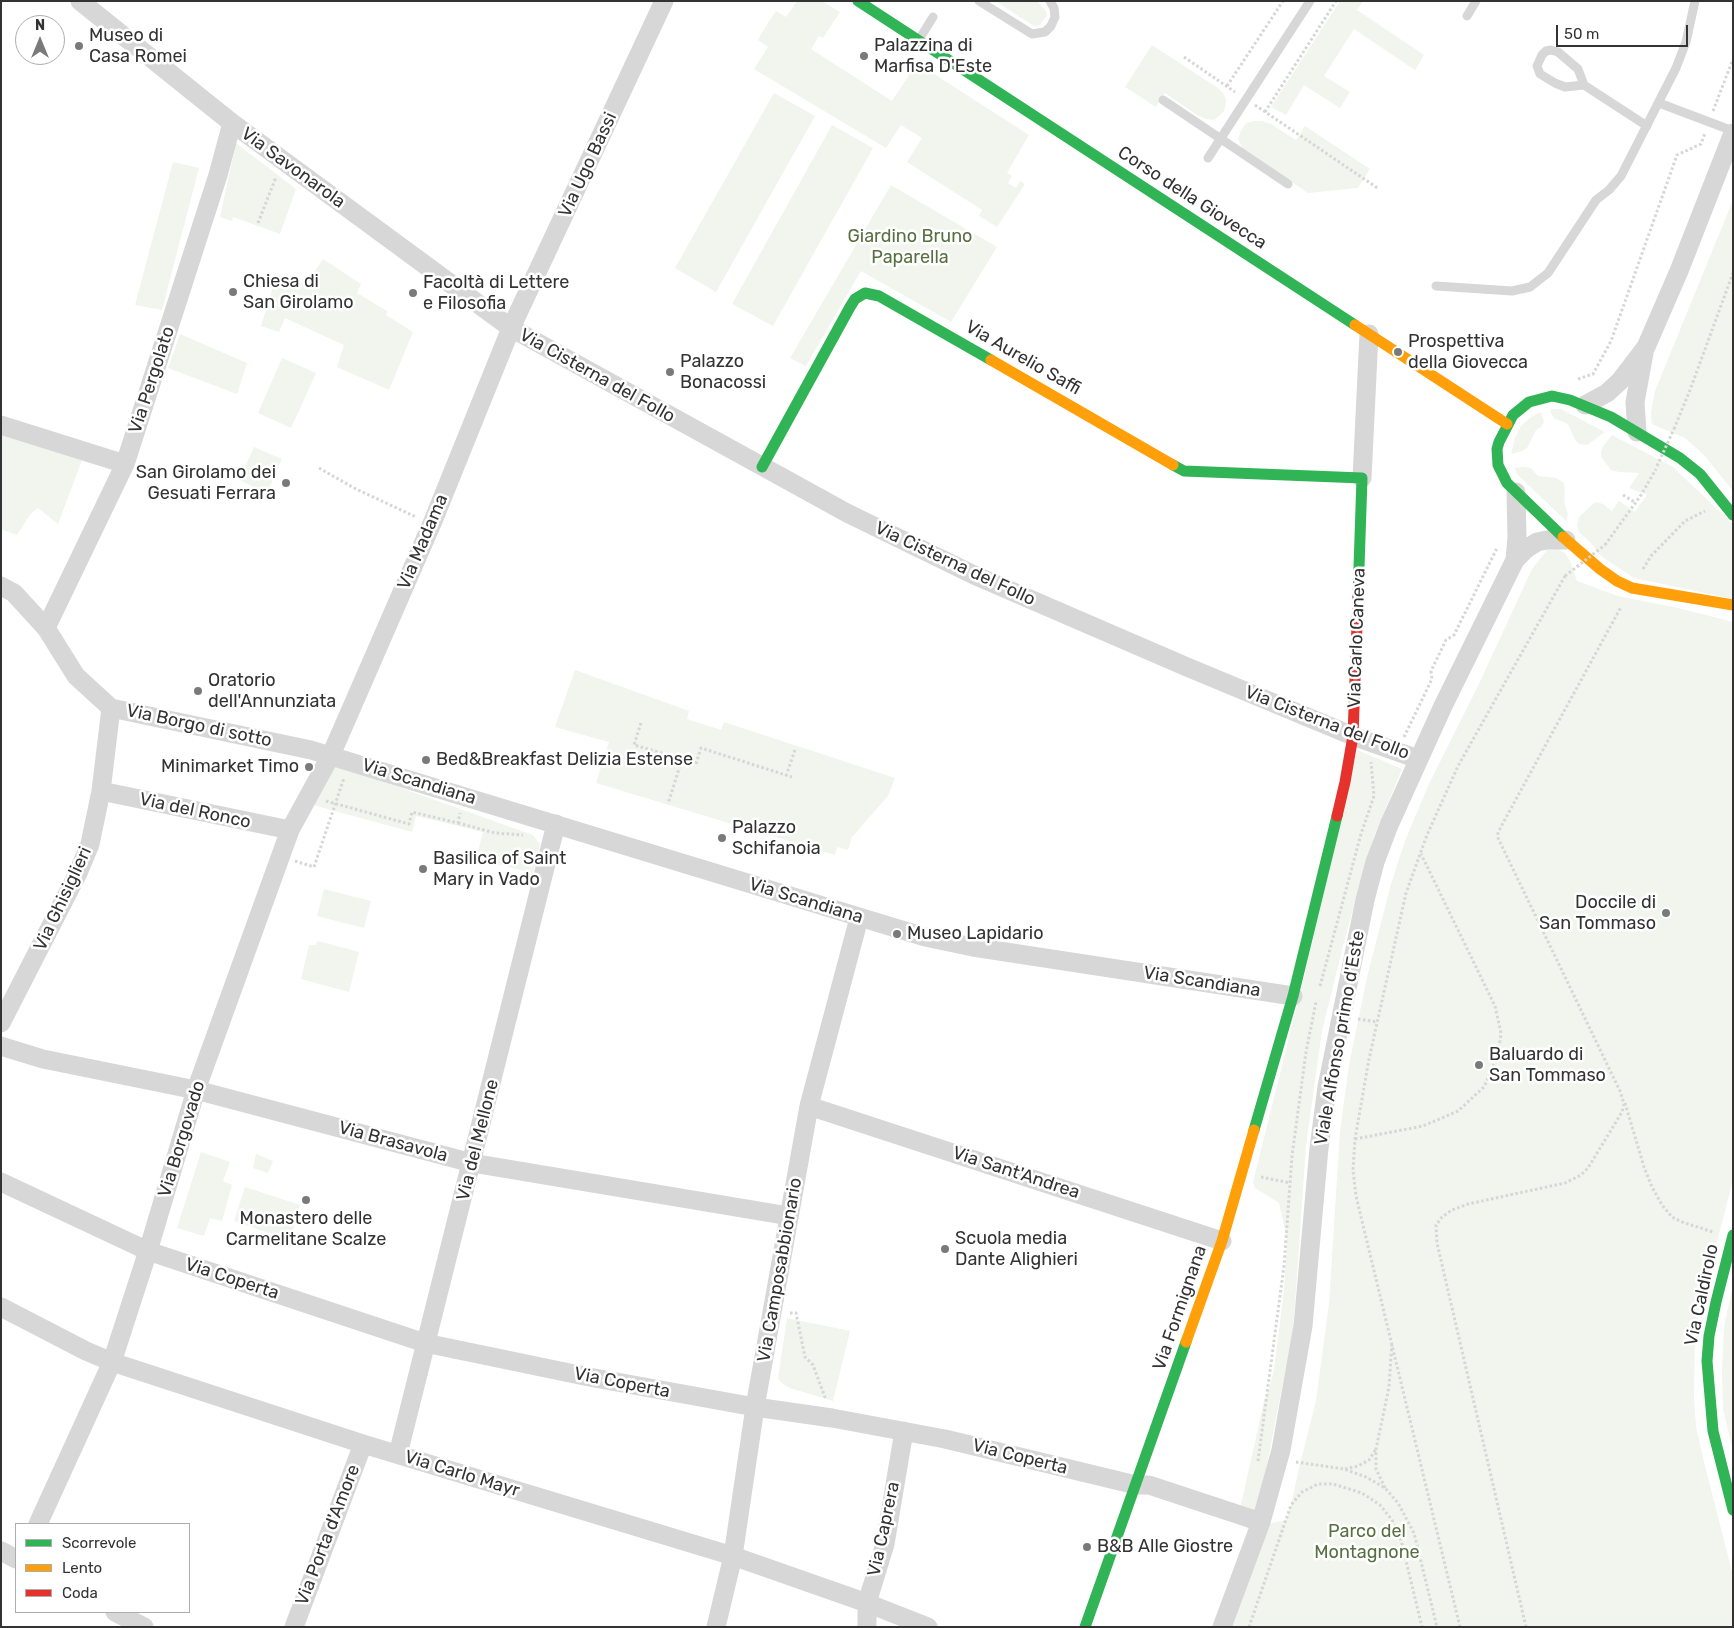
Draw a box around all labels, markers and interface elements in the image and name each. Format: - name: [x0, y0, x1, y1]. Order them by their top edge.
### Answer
- north arrow: [15, 15, 65, 65]
- scale bar: [1559, 15, 1692, 47]
- text: N: [35, 17, 45, 34]
- place label: Museo di Casa Romei: [89, 25, 187, 68]
- text: 50 m: [1564, 25, 1599, 43]
- place label: Palazzina di Marfisa D'Este: [874, 35, 992, 78]
- marker: Museo di Casa Romei: [73, 40, 85, 52]
- marker: Palazzina di Marfisa D'Este: [858, 50, 870, 62]
- street label: Via Ugo Bassi: [554, 109, 622, 221]
- street label: Via Savonarola: [237, 123, 349, 213]
- street label: Corso della Giovecca: [1114, 142, 1270, 254]
- park label: Giardino Bruno Paparella: [848, 226, 972, 268]
- place label: Chiesa di San Girolamo: [243, 271, 354, 314]
- place label: Facoltà di Lettere e Filosofia: [423, 272, 569, 314]
- marker: Chiesa di San Girolamo: [227, 286, 239, 298]
- marker: Facoltà di Lettere e Filosofia: [407, 287, 419, 299]
- street label: Via Aurelio Saffi: [961, 316, 1085, 400]
- street label: Via Pergolato: [125, 324, 179, 436]
- street label: Via Cisterna del Follo: [515, 324, 679, 428]
- place label: Prospettiva della Giovecca: [1408, 331, 1528, 374]
- marker: Prospettiva della Giovecca: [1392, 346, 1404, 358]
- place label: Palazzo Bonacossi: [680, 351, 766, 394]
- marker: Palazzo Bonacossi: [664, 366, 676, 378]
- place label: San Girolamo dei Gesuati Ferrara: [136, 462, 276, 504]
- marker: San Girolamo dei Gesuati Ferrara: [280, 477, 292, 489]
- street label: Via Madama: [393, 491, 453, 593]
- street label: Via Cisterna del Follo: [871, 517, 1039, 611]
- street label: Via Carlo Caneva: [1344, 567, 1370, 709]
- place label: Oratorio dell'Annunziata: [208, 670, 336, 712]
- street label: Via Cisterna del Follo: [1242, 682, 1412, 764]
- marker: Oratorio dell'Annunziata: [192, 685, 204, 697]
- street label: Via Borgo di sotto: [124, 700, 274, 752]
- place label: Bed&Breakfast Delizia Estense: [436, 749, 693, 771]
- street label: Via Scandiana: [359, 754, 479, 810]
- marker: Bed&Breakfast Delizia Estense: [420, 754, 432, 766]
- place label: Minimarket Timo: [161, 756, 299, 778]
- marker: Minimarket Timo: [303, 761, 315, 773]
- street label: Via del Ronco: [137, 789, 253, 833]
- place label: Palazzo Schifanoia: [732, 817, 821, 860]
- marker: Palazzo Schifanoia: [716, 832, 728, 844]
- street label: Via Ghisiglieri: [29, 844, 97, 954]
- place label: Basilica of Saint Mary in Vado: [433, 848, 566, 891]
- marker: Basilica of Saint Mary in Vado: [417, 863, 429, 875]
- street label: Via Scandiana: [746, 873, 866, 929]
- place label: Doccile di San Tommaso: [1539, 892, 1656, 934]
- marker: Doccile di San Tommaso: [1660, 907, 1672, 919]
- place label: Museo Lapidario: [907, 923, 1043, 945]
- marker: Museo Lapidario: [891, 928, 903, 940]
- street label: Viale Alfonso primo d'Este: [1310, 929, 1370, 1147]
- street label: Via Scandiana: [1142, 962, 1262, 1002]
- place label: Baluardo di San Tommaso: [1489, 1044, 1606, 1086]
- marker: Baluardo di San Tommaso: [1473, 1059, 1485, 1071]
- street label: Via del Mellone: [452, 1077, 504, 1203]
- street label: Via Borgovado: [154, 1078, 210, 1200]
- street label: Via Brasavola: [336, 1117, 450, 1167]
- street label: Via Sant'Andrea: [950, 1142, 1082, 1204]
- street label: Via Camposabbionario: [753, 1176, 807, 1364]
- marker: Monastero delle Carmelitane Scalze: [300, 1194, 312, 1206]
- place label: Monastero delle Carmelitane Scalze: [226, 1208, 386, 1250]
- place label: Scuola media Dante Alighieri: [955, 1228, 1078, 1270]
- street label: Via Caldirolo: [1681, 1242, 1723, 1348]
- marker: Scuola media Dante Alighieri: [939, 1243, 951, 1255]
- street label: Via Formignana: [1149, 1243, 1211, 1373]
- street label: Via Coperta: [182, 1254, 282, 1304]
- street label: Via Coperta: [572, 1363, 672, 1403]
- street label: Via Coperta: [970, 1435, 1070, 1479]
- street label: Via Carlo Mayr: [402, 1446, 522, 1502]
- street label: Via Porta d'Amore: [291, 1462, 365, 1608]
- street label: Via Caprera: [863, 1480, 905, 1578]
- park label: Parco del Montagnone: [1314, 1521, 1420, 1564]
- legend: [15, 1523, 190, 1613]
- text: Scorrevole: [62, 1534, 136, 1552]
- place label: B&B Alle Giostre: [1097, 1536, 1233, 1558]
- marker: B&B Alle Giostre: [1081, 1541, 1093, 1553]
- text: Lento: [62, 1559, 102, 1577]
- text: Coda: [62, 1584, 98, 1602]

